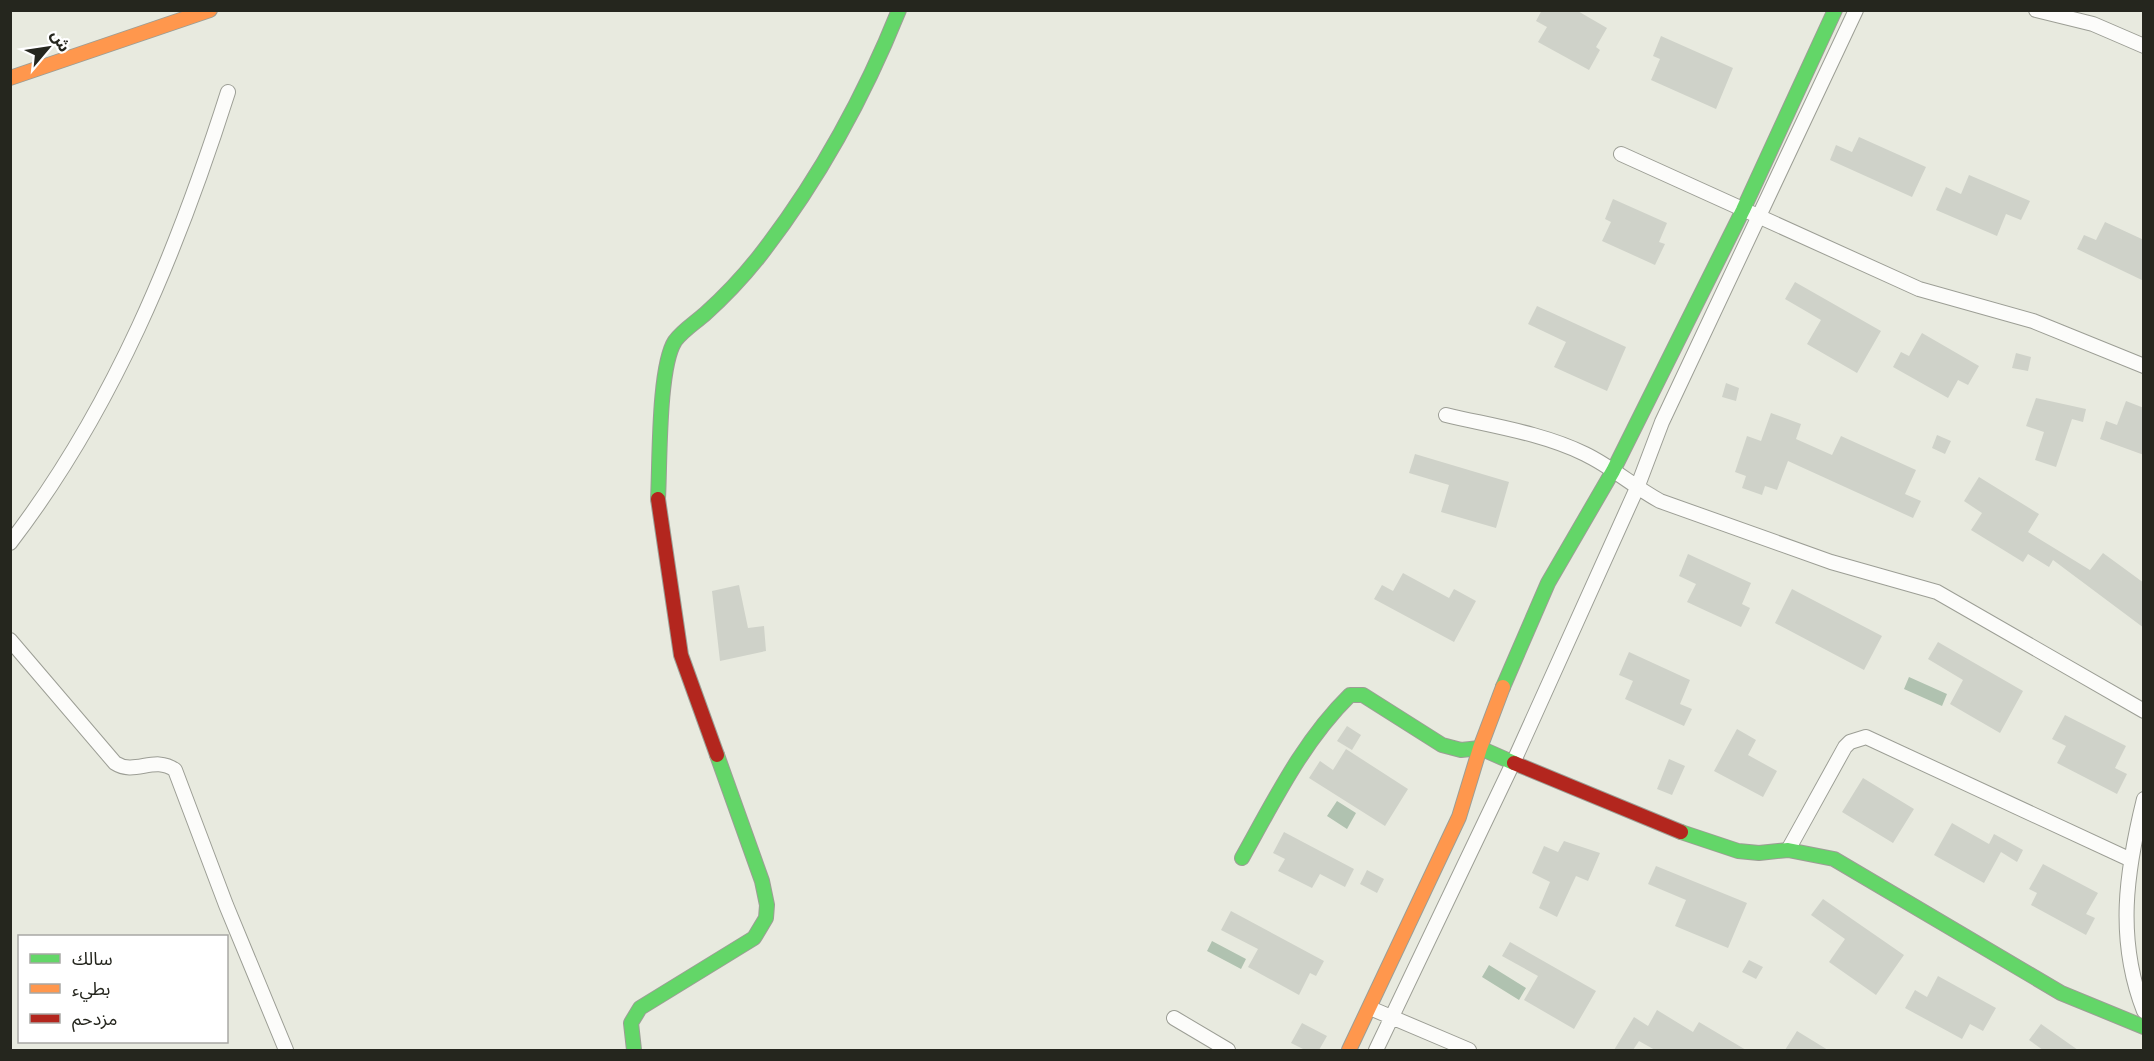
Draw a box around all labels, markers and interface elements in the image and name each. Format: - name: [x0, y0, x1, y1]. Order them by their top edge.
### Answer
- north arrow: [18, 18, 78, 78]
- text: ش: [46, 27, 74, 56]
- legend: [18, 935, 228, 1043]
- text: سالك: [72, 948, 113, 970]
- text: بطيء: [72, 978, 110, 1002]
- text: مزدحم: [72, 1008, 117, 1032]

